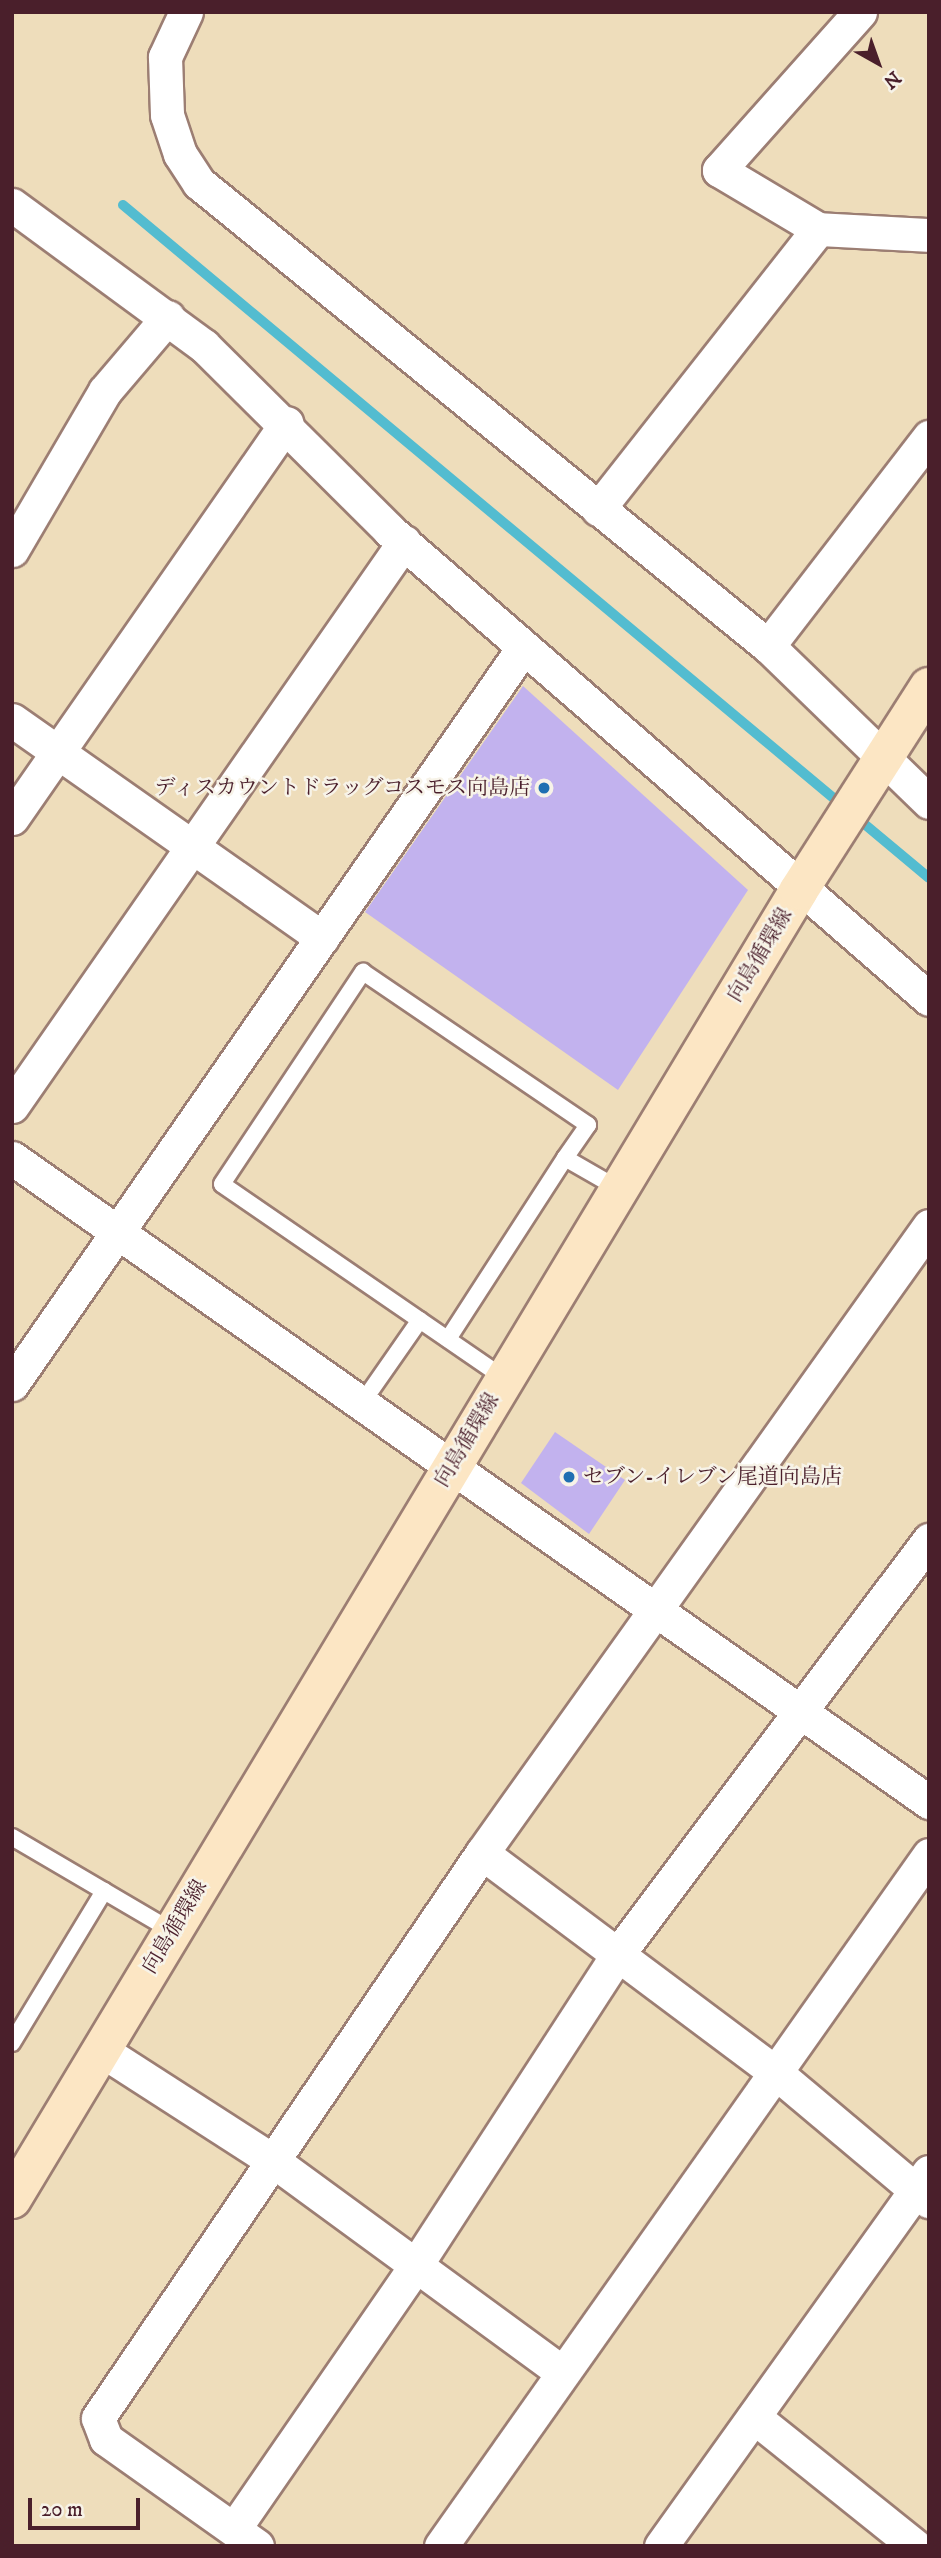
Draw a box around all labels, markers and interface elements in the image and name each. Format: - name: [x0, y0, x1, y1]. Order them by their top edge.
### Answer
- north arrow: [843, 28, 913, 98]
- text: N: [878, 66, 905, 93]
- place label: ディスカウントドラッグコスモス向島店: [152, 775, 530, 801]
- marker: ディスカウントドラッグコスモス向島店: [536, 780, 552, 796]
- street label: 向島循環線: [722, 904, 798, 1006]
- street label: 向島循環線: [429, 1389, 505, 1491]
- place label: セブン-イレブン尾道向島店: [583, 1464, 844, 1490]
- marker: セブン-イレブン尾道向島店: [561, 1469, 577, 1485]
- street label: 向島循環線: [137, 1876, 213, 1978]
- scale bar: [32, 2484, 144, 2528]
- text: 20 m: [41, 2497, 83, 2523]

